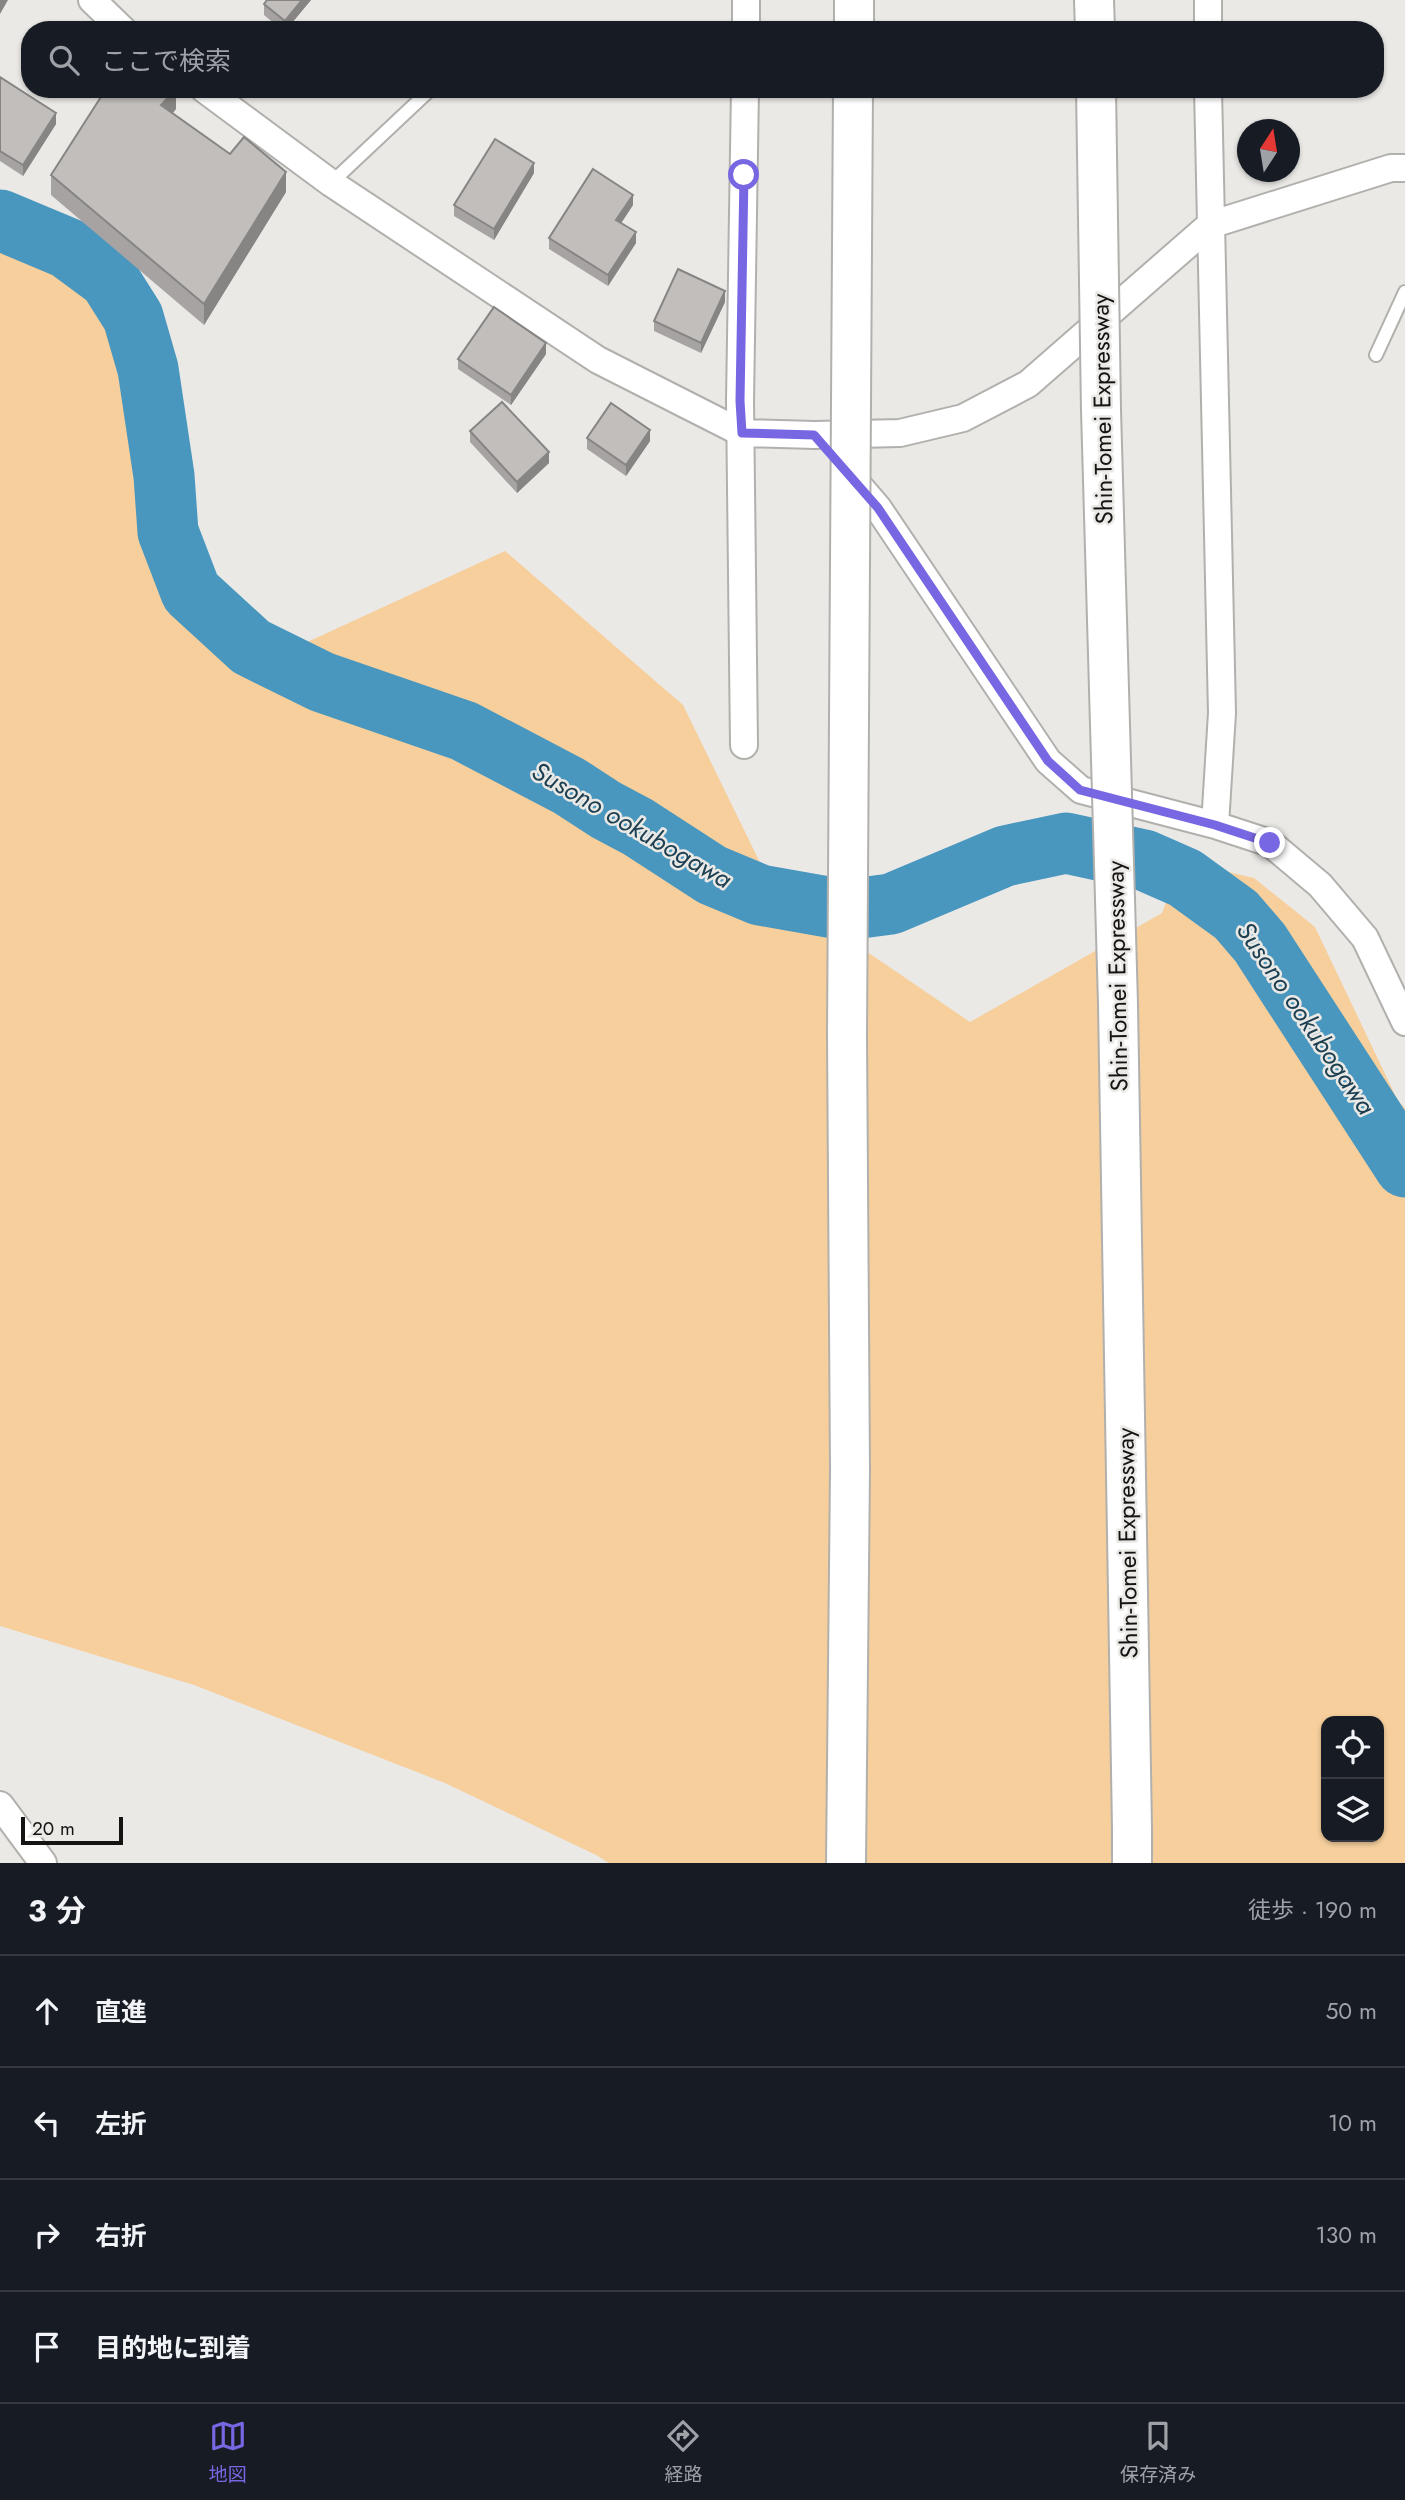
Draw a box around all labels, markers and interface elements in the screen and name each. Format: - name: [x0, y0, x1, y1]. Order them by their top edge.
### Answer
- search box: [21, 21, 1384, 98]
- icon: search: [45, 41, 83, 79]
- text: ここで検索: [101, 42, 231, 80]
- north arrow: [1237, 119, 1300, 182]
- route start: [728, 159, 759, 190]
- street label: Shin-Tomei Expressway: [1082, 293, 1122, 525]
- water label: Susono ookubogawa: [525, 752, 740, 898]
- route end: [1254, 827, 1285, 858]
- street label: Shin-Tomei Expressway: [1097, 860, 1137, 1092]
- water label: Susono ookubogawa: [1227, 914, 1385, 1123]
- street label: Shin-Tomei Expressway: [1107, 1427, 1147, 1659]
- map controls: [1321, 1716, 1384, 1842]
- button: locate: [1321, 1716, 1384, 1779]
- button: layers: [1321, 1779, 1384, 1842]
- scale bar: [21, 1814, 122, 1846]
- text: 20 m: [32, 1815, 75, 1842]
- text: 3 分: [28, 1889, 86, 1932]
- text: 徒歩 · 190 m: [1248, 1893, 1377, 1927]
- icon: ahead: [28, 1992, 66, 2030]
- text: 直進: [95, 1993, 147, 2031]
- text: 50 m: [1325, 1994, 1377, 2028]
- icon: left: [28, 2104, 66, 2142]
- text: 左折: [95, 2105, 147, 2143]
- text: 10 m: [1328, 2106, 1377, 2140]
- icon: right: [28, 2216, 66, 2254]
- text: 右折: [95, 2217, 147, 2255]
- text: 130 m: [1315, 2218, 1377, 2252]
- icon: arrive: [28, 2328, 66, 2366]
- text: 目的地に到着: [95, 2329, 251, 2367]
- tab: 地図: [209, 2417, 247, 2488]
- tab: 経路: [664, 2417, 702, 2488]
- tab: 保存済み: [1120, 2417, 1196, 2488]

